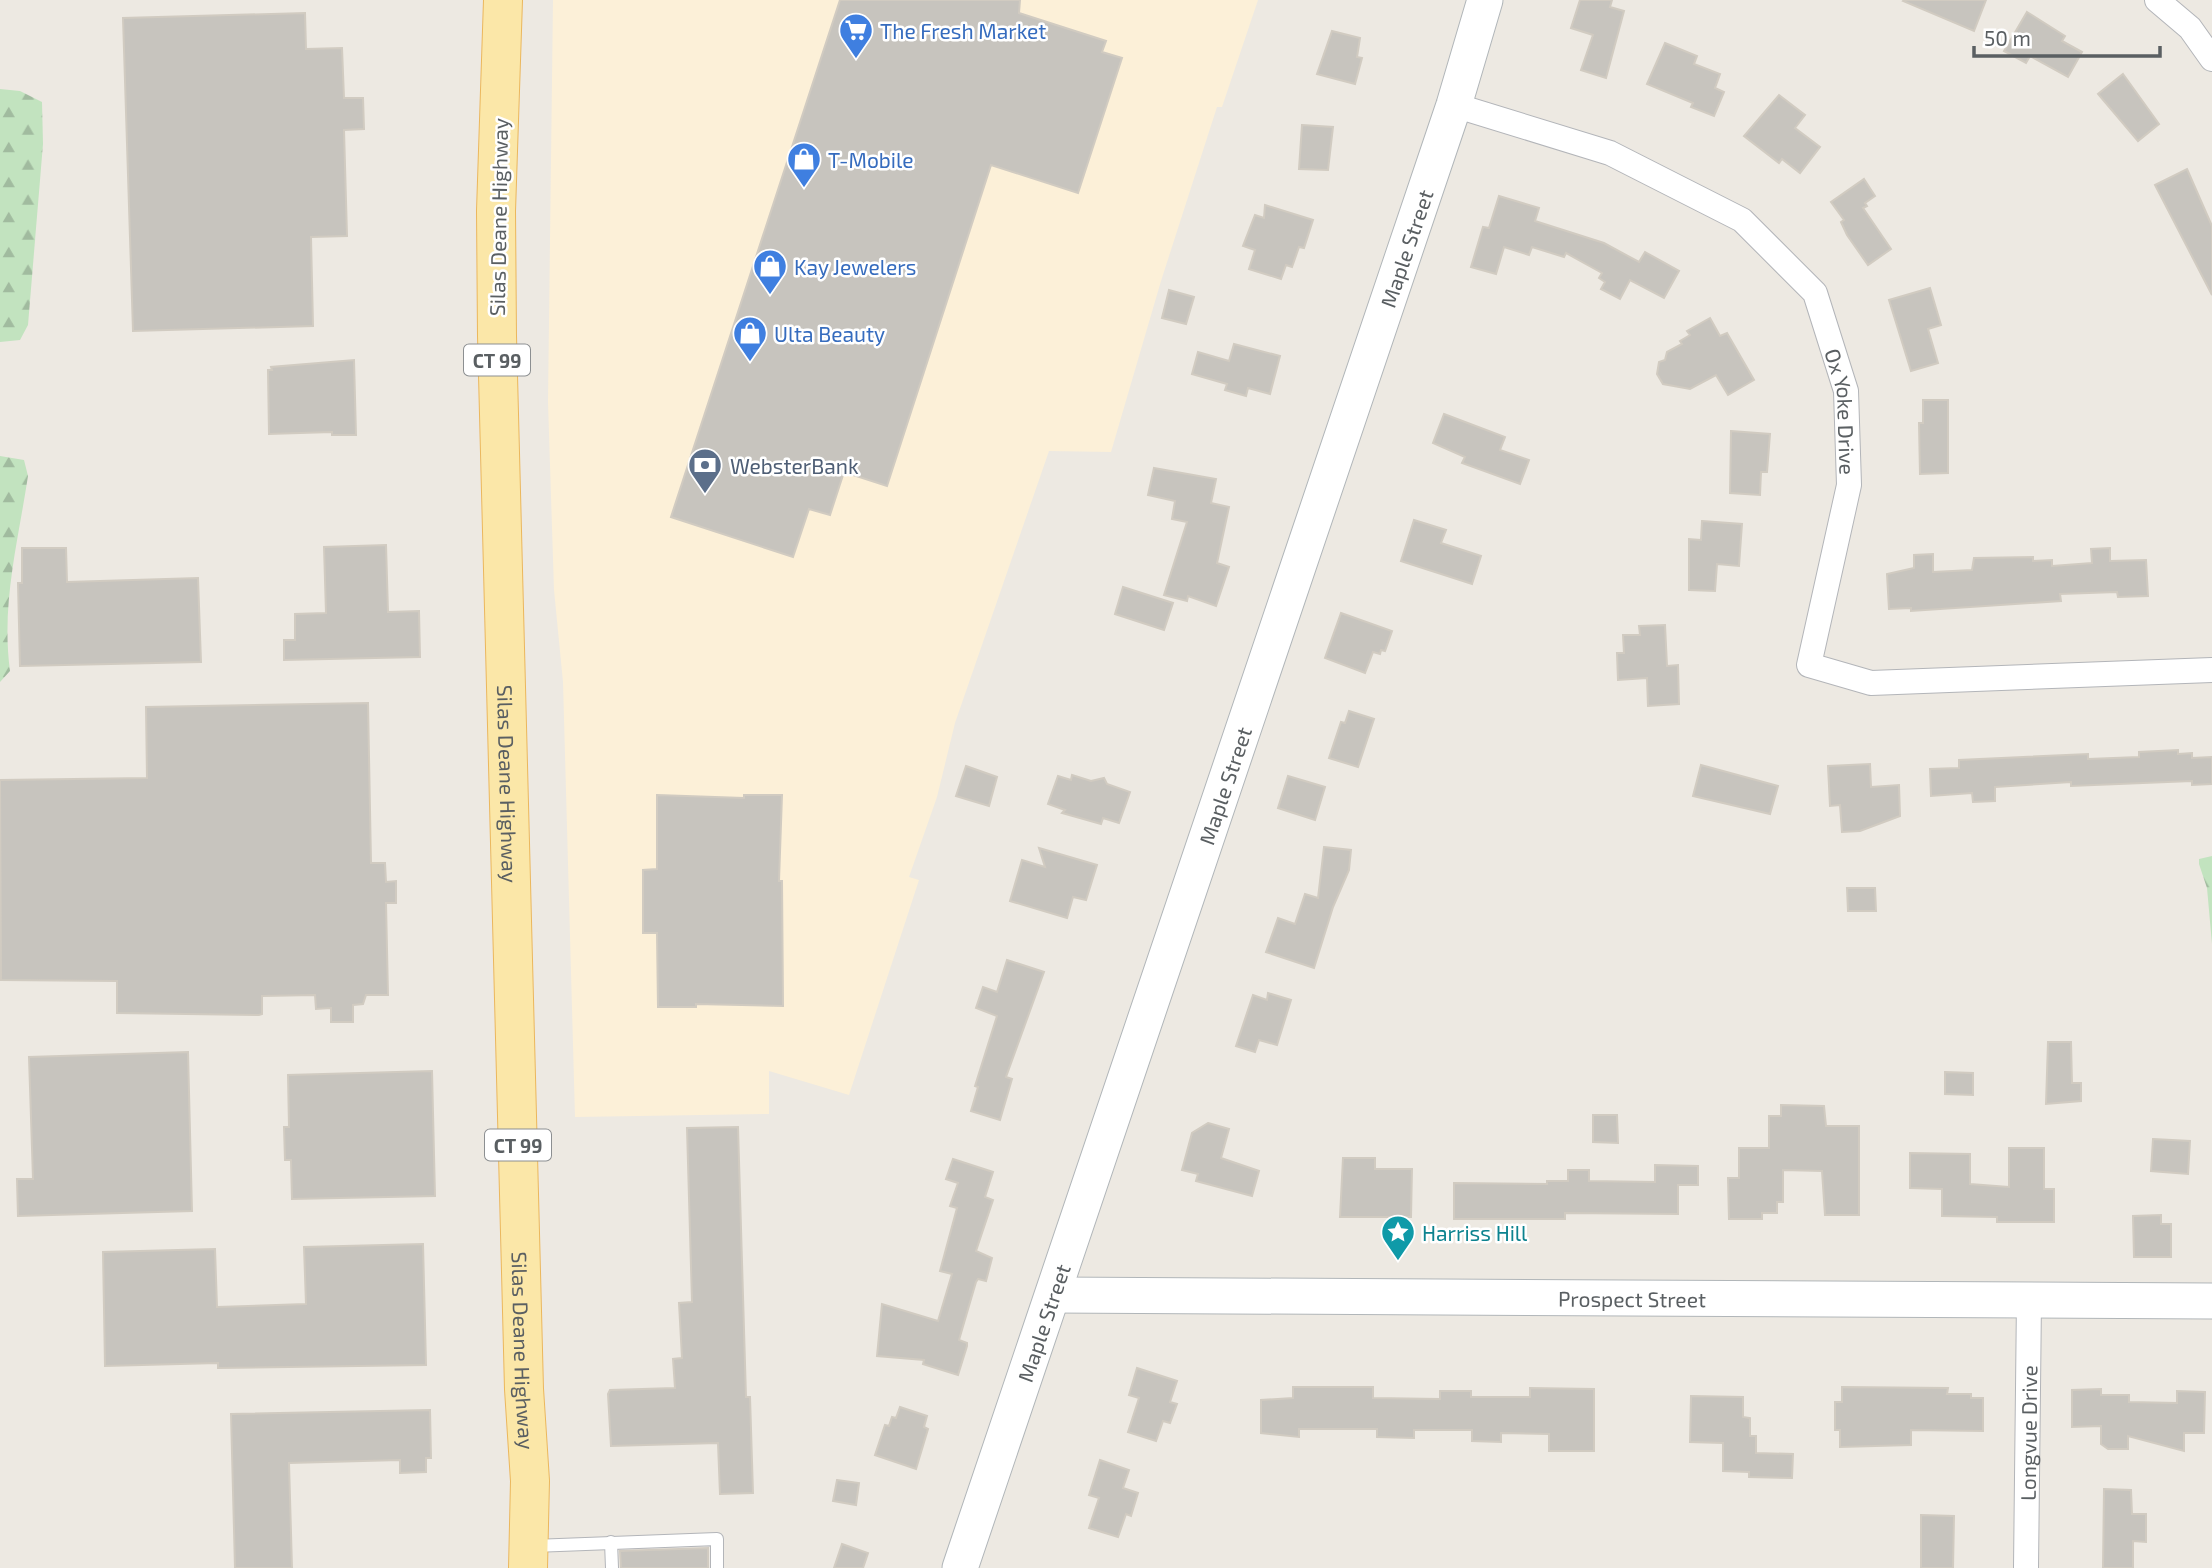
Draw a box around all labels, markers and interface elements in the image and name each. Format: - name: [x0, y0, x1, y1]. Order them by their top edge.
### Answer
- supermarket icon: The Fresh Market: [837, 11, 875, 60]
- scale bar: [1974, 14, 2160, 58]
- place label: The Fresh Market: [880, 18, 1046, 43]
- text: 50 m: [1984, 25, 2031, 50]
- street label: Silas Deane Highway: [484, 118, 512, 316]
- shop icon: T-Mobile: [785, 140, 823, 189]
- place label: T-Mobile: [828, 147, 914, 172]
- street label: Maple Street: [1374, 186, 1437, 310]
- shop icon: Kay Jewelers: [751, 247, 789, 296]
- place label: Kay Jewelers: [794, 254, 916, 279]
- shop icon: Ulta Beauty: [731, 314, 769, 363]
- place label: Ulta Beauty: [774, 321, 885, 346]
- road number: CT 99: [464, 344, 530, 376]
- street label: Ox Yoke Drive: [1821, 345, 1861, 475]
- bank icon: WebsterBank: [686, 446, 724, 495]
- place label: WebsterBank: [730, 453, 859, 478]
- street label: Silas Deane Highway: [493, 684, 524, 883]
- street label: Maple Street: [1193, 723, 1256, 848]
- road number: CT 99: [485, 1130, 551, 1161]
- place icon: Harriss Hill: [1379, 1213, 1417, 1262]
- place label: Harriss Hill: [1422, 1220, 1528, 1245]
- street label: Silas Deane Highway: [508, 1251, 540, 1450]
- street label: Maple Street: [1011, 1260, 1074, 1385]
- street label: Prospect Street: [1558, 1285, 1706, 1311]
- street label: Longvue Drive: [2014, 1365, 2041, 1501]

